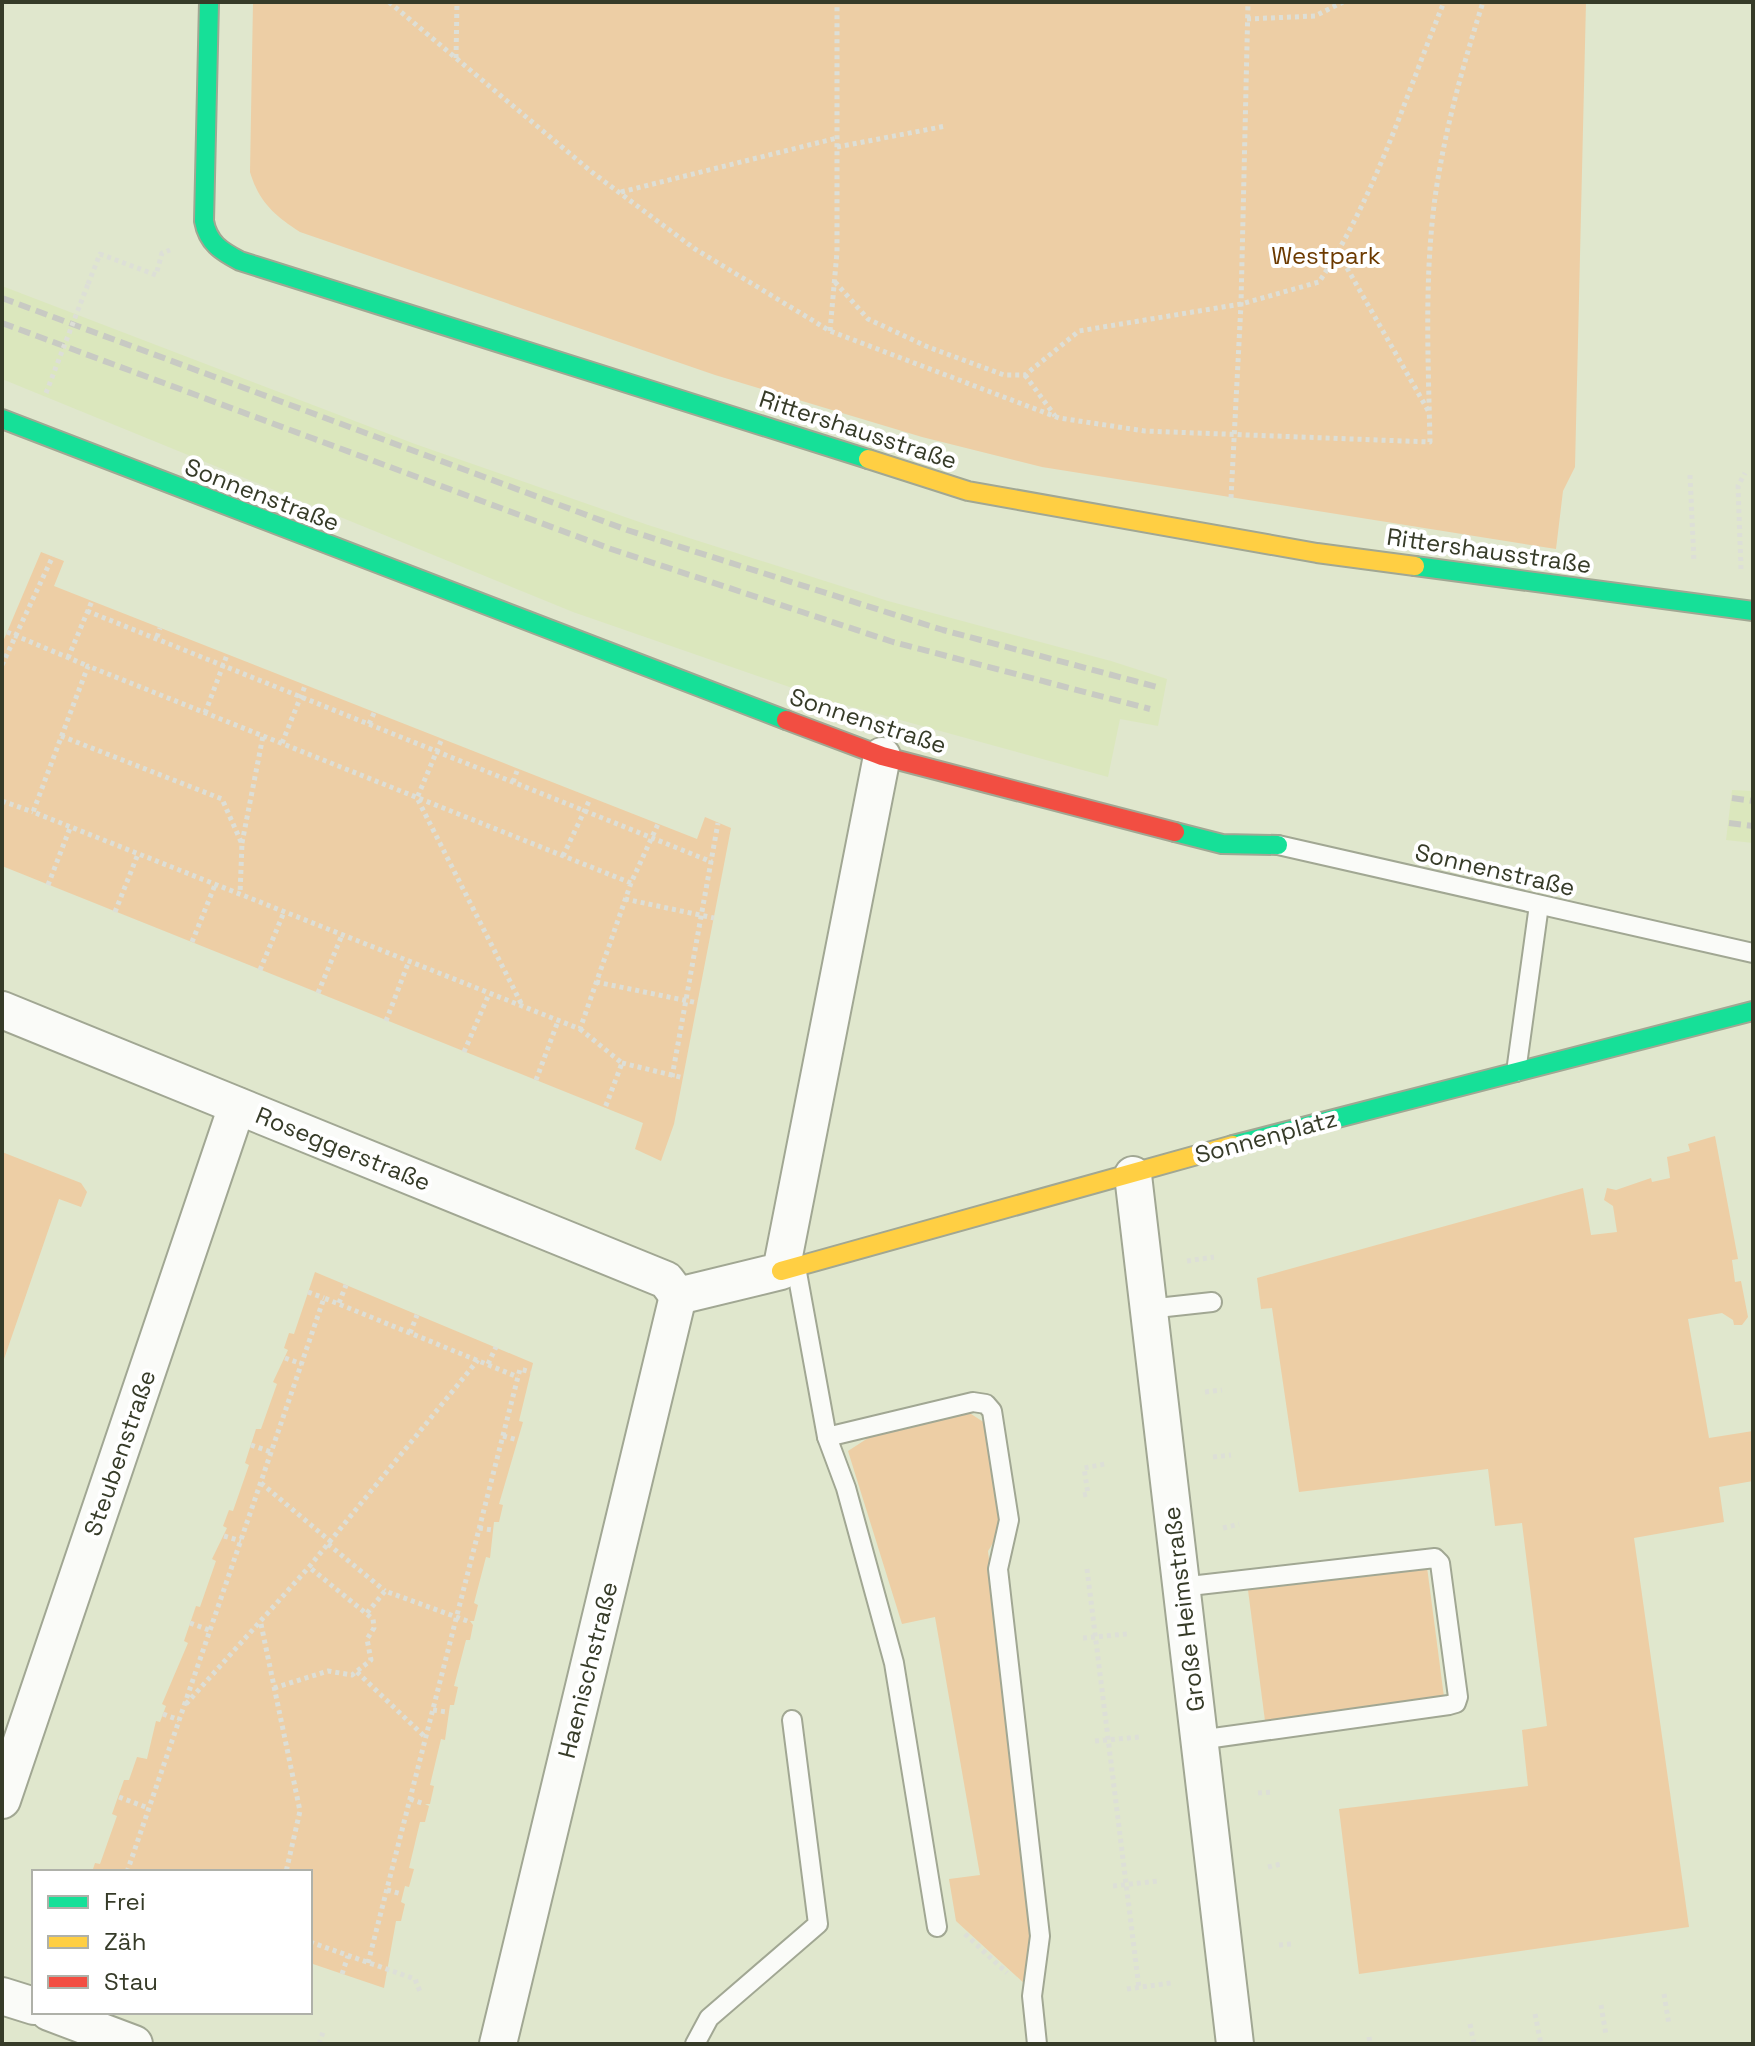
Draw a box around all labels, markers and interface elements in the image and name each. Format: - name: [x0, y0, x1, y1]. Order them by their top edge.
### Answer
- park label: Westpark: [1271, 240, 1381, 271]
- street label: Rittershausstraße: [755, 383, 961, 476]
- street label: Sonnenstraße: [181, 451, 344, 538]
- street label: Rittershausstraße: [1385, 521, 1593, 580]
- street label: Sonnenstraße: [786, 681, 950, 760]
- street label: Sonnenstraße: [1412, 836, 1578, 903]
- street label: Roseggerstraße: [251, 1099, 435, 1198]
- street label: Sonnenplatz: [1191, 1103, 1340, 1170]
- street label: Steubenstraße: [77, 1366, 162, 1540]
- street label: Große Heimstraße: [1156, 1505, 1211, 1713]
- street label: Haenischstraße: [551, 1578, 624, 1761]
- legend: [32, 1870, 312, 2014]
- text: Frei: [104, 1886, 146, 1917]
- text: Zäh: [104, 1926, 146, 1957]
- text: Stau: [104, 1966, 158, 1997]

